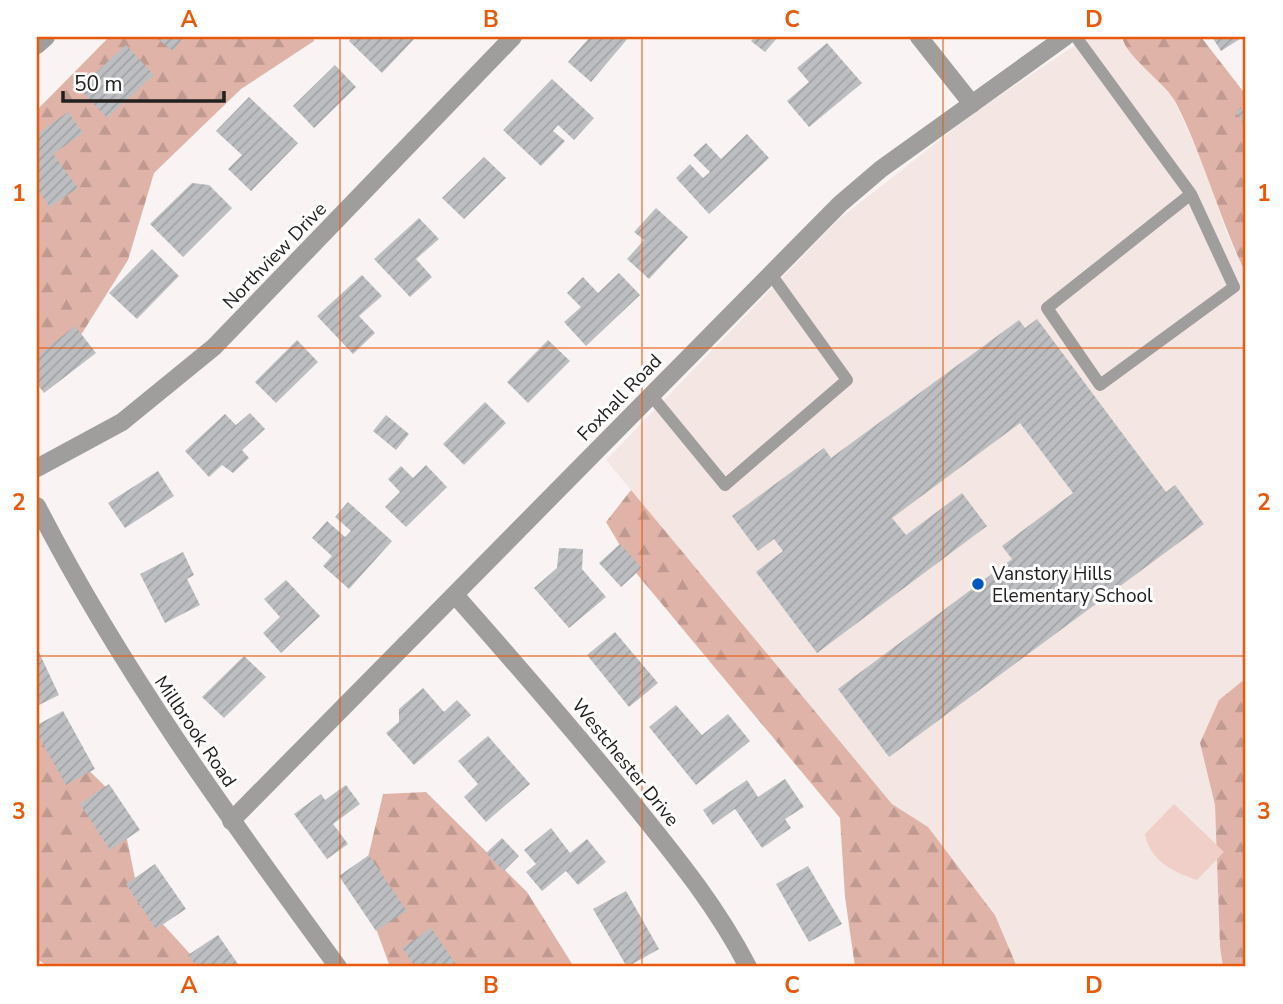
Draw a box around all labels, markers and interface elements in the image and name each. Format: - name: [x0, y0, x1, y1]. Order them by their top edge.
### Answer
- text: A: [180, 4, 198, 35]
- text: B: [483, 4, 499, 35]
- text: C: [784, 4, 800, 35]
- text: D: [1085, 4, 1103, 35]
- scale bar: [63, 60, 224, 104]
- text: 50 m: [74, 70, 123, 98]
- text: 1: [12, 178, 26, 209]
- text: 1: [1257, 178, 1271, 209]
- street label: Northview Drive: [217, 197, 332, 315]
- street label: Foxhall Road: [572, 349, 668, 447]
- text: 2: [12, 487, 26, 518]
- text: 2: [1257, 487, 1271, 518]
- place label: Vanstory Hills Elementary School: [991, 561, 1153, 609]
- marker: Vanstory Hills Elementary School: [970, 576, 986, 592]
- street label: Millbrook Road: [148, 671, 242, 792]
- street label: Westchester Drive: [566, 693, 685, 832]
- text: 3: [12, 796, 26, 827]
- text: 3: [1257, 796, 1271, 827]
- text: A: [180, 970, 198, 1001]
- text: B: [483, 970, 499, 1001]
- text: C: [784, 970, 800, 1001]
- text: D: [1085, 970, 1103, 1001]

